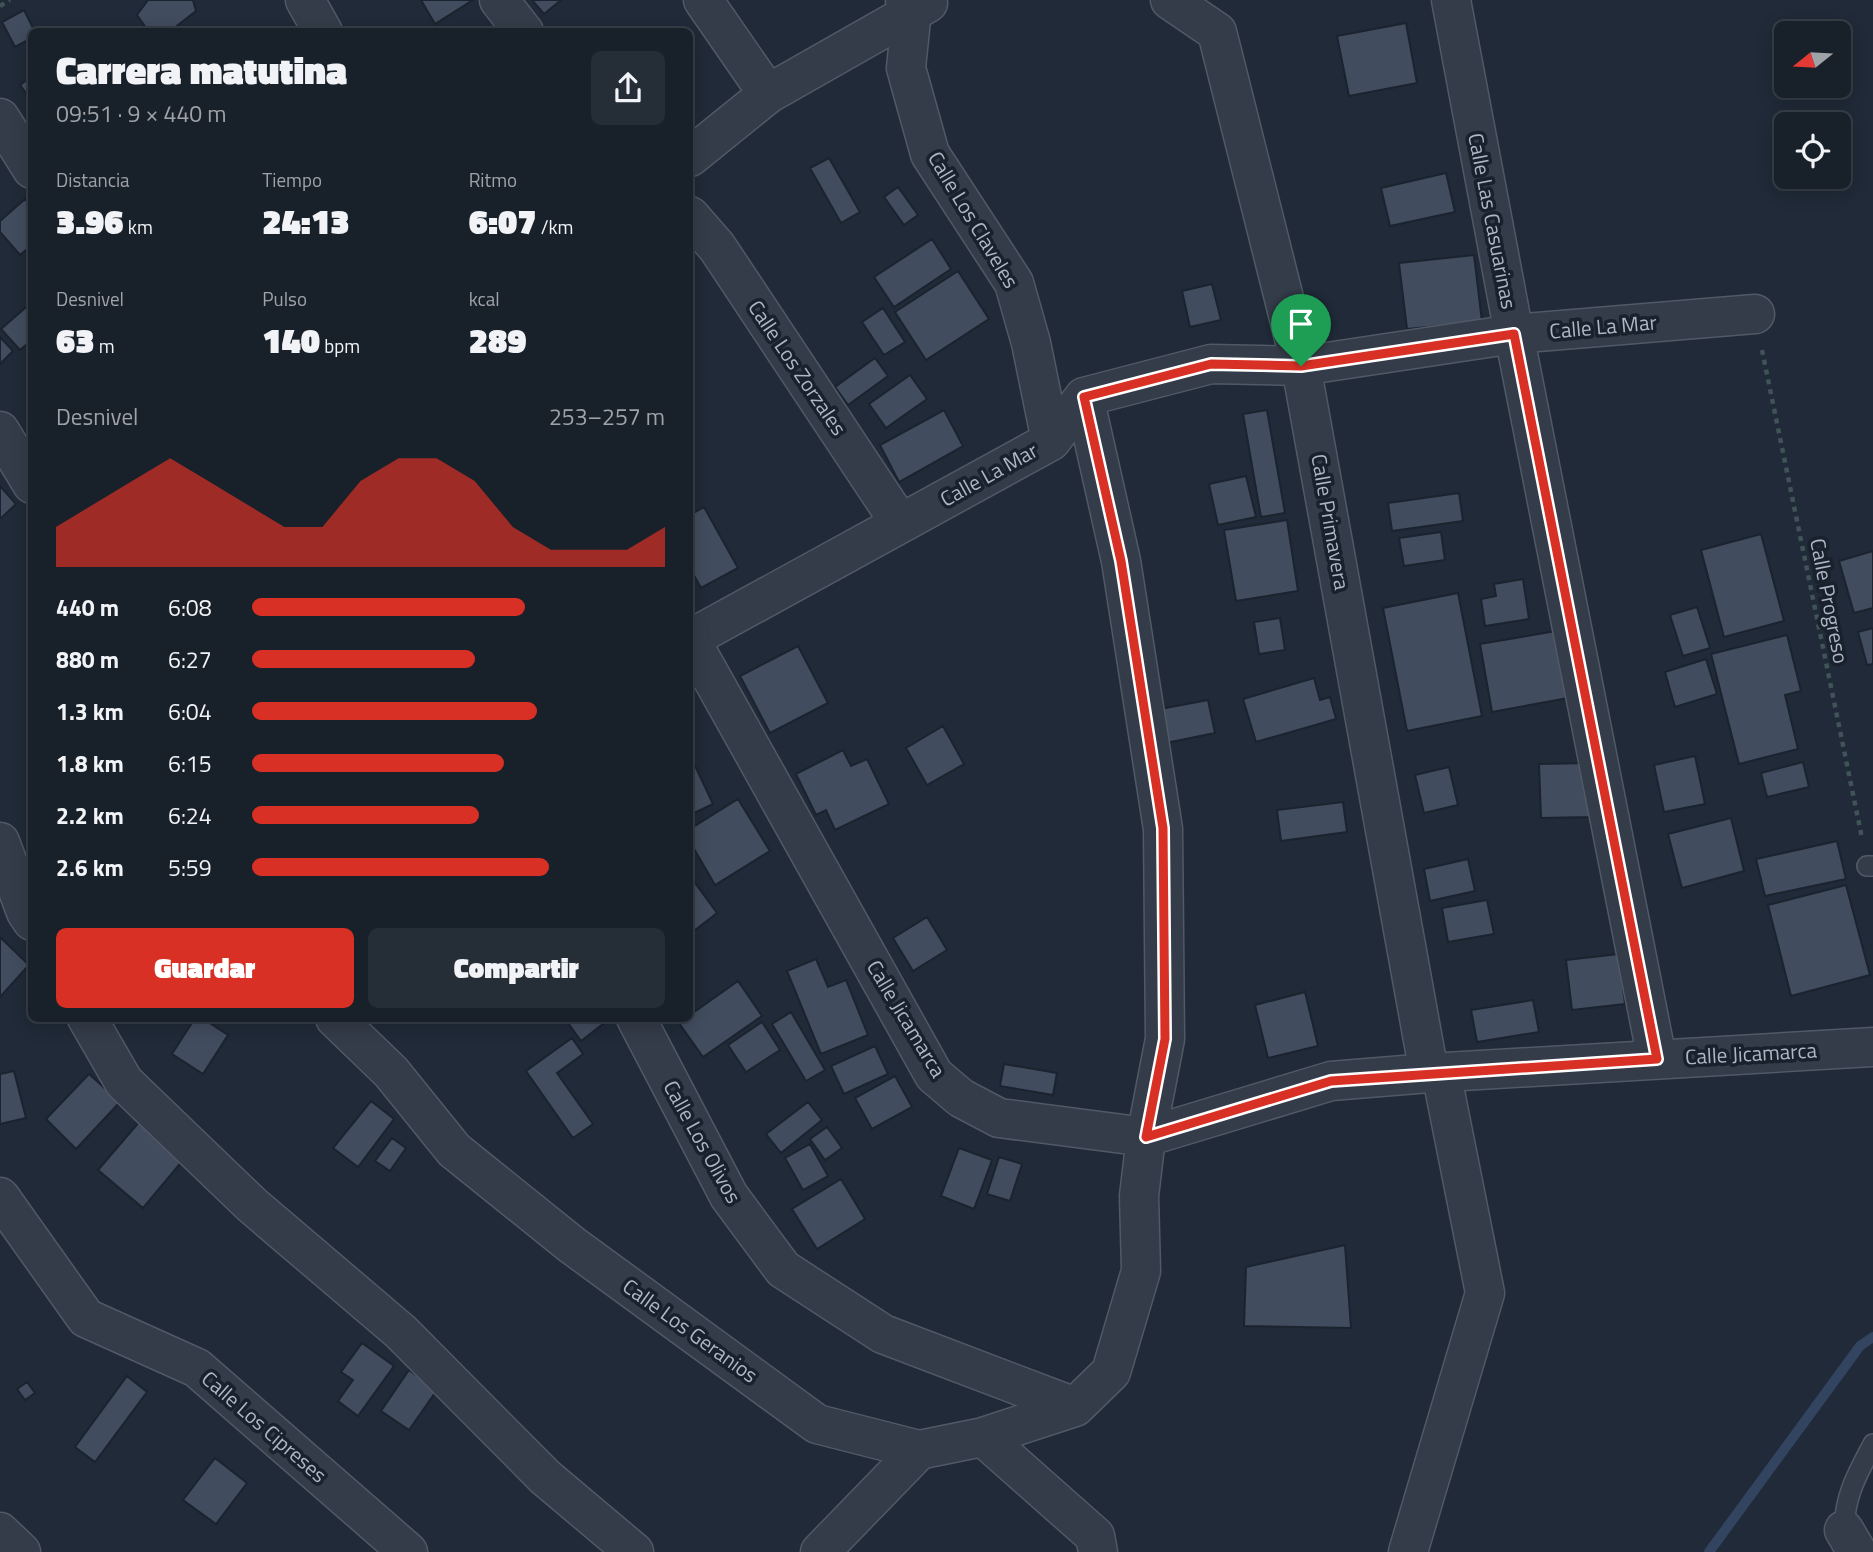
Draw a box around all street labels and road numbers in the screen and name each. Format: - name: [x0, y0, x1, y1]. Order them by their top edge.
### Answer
- street label: Calle Las Casuarinas: [1460, 130, 1526, 312]
- street label: Calle Los Claveles: [920, 145, 1027, 294]
- street label: Calle Los Zorzales: [741, 293, 855, 441]
- street label: Calle La Mar: [1548, 305, 1658, 347]
- street label: Calle La Mar: [934, 434, 1043, 514]
- street label: Calle Primavera: [1303, 451, 1359, 593]
- street label: Calle Progreso: [1802, 536, 1858, 666]
- street label: Calle Jicamarca: [859, 954, 955, 1084]
- street label: Calle Jicamarca: [1684, 1034, 1818, 1072]
- street label: Calle Los Olivos: [656, 1074, 750, 1209]
- street label: Calle Los Geranios: [616, 1270, 765, 1390]
- street label: Calle Los Cipreses: [195, 1363, 334, 1490]

